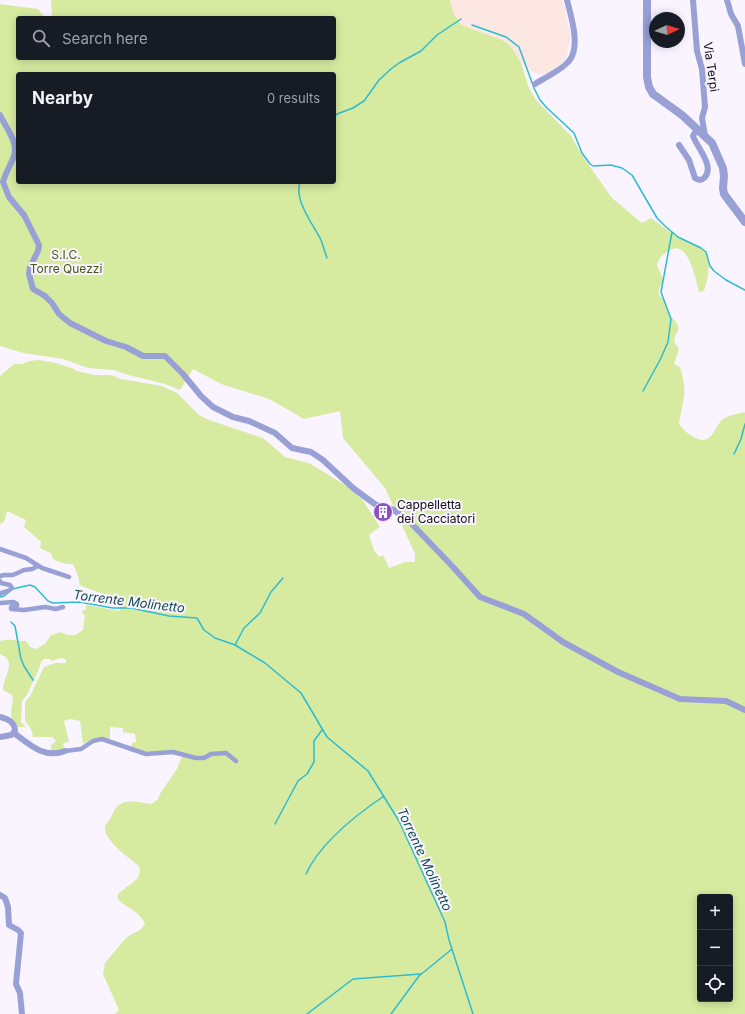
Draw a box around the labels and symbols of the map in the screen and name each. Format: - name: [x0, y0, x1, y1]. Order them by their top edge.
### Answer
- north arrow: [649, 12, 685, 48]
- street label: Via Terpi: [701, 41, 722, 93]
- park label: S.I.C. Torre Quezzi: [30, 247, 102, 276]
- place label: Cappelletta dei Cacciatori: [397, 497, 475, 526]
- building icon: Cappelletta dei Cacciatori: [372, 501, 394, 523]
- water label: Torrente Molinetto: [72, 586, 186, 616]
- water label: Torrente Molinetto: [394, 805, 456, 913]

